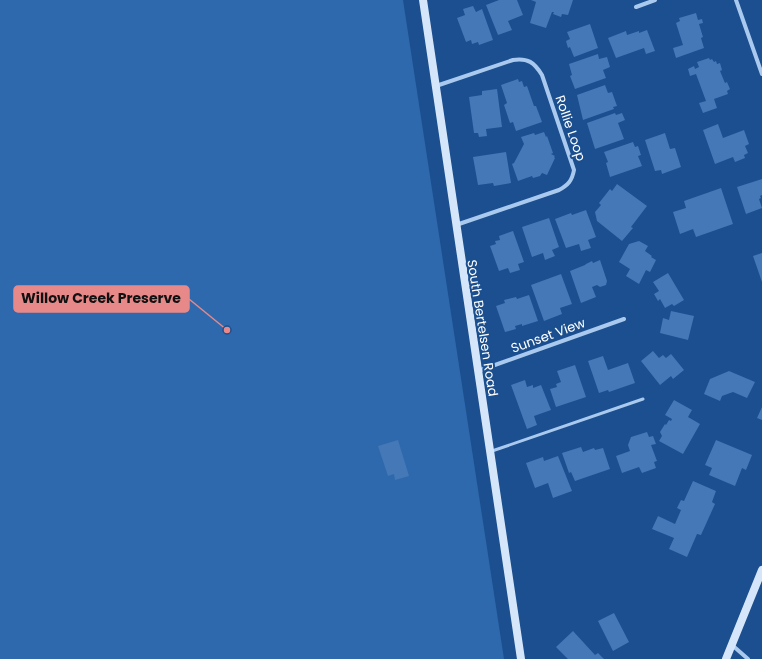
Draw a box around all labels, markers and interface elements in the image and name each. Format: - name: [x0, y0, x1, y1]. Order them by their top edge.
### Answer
- street label: Rollie Loop: [550, 93, 591, 164]
- street label: South Bertelsen Road: [462, 258, 503, 398]
- callout: Willow Creek Preserve: [14, 286, 189, 312]
- text: Willow Creek Preserve: [21, 288, 181, 308]
- street label: Sunset View: [508, 313, 588, 358]

